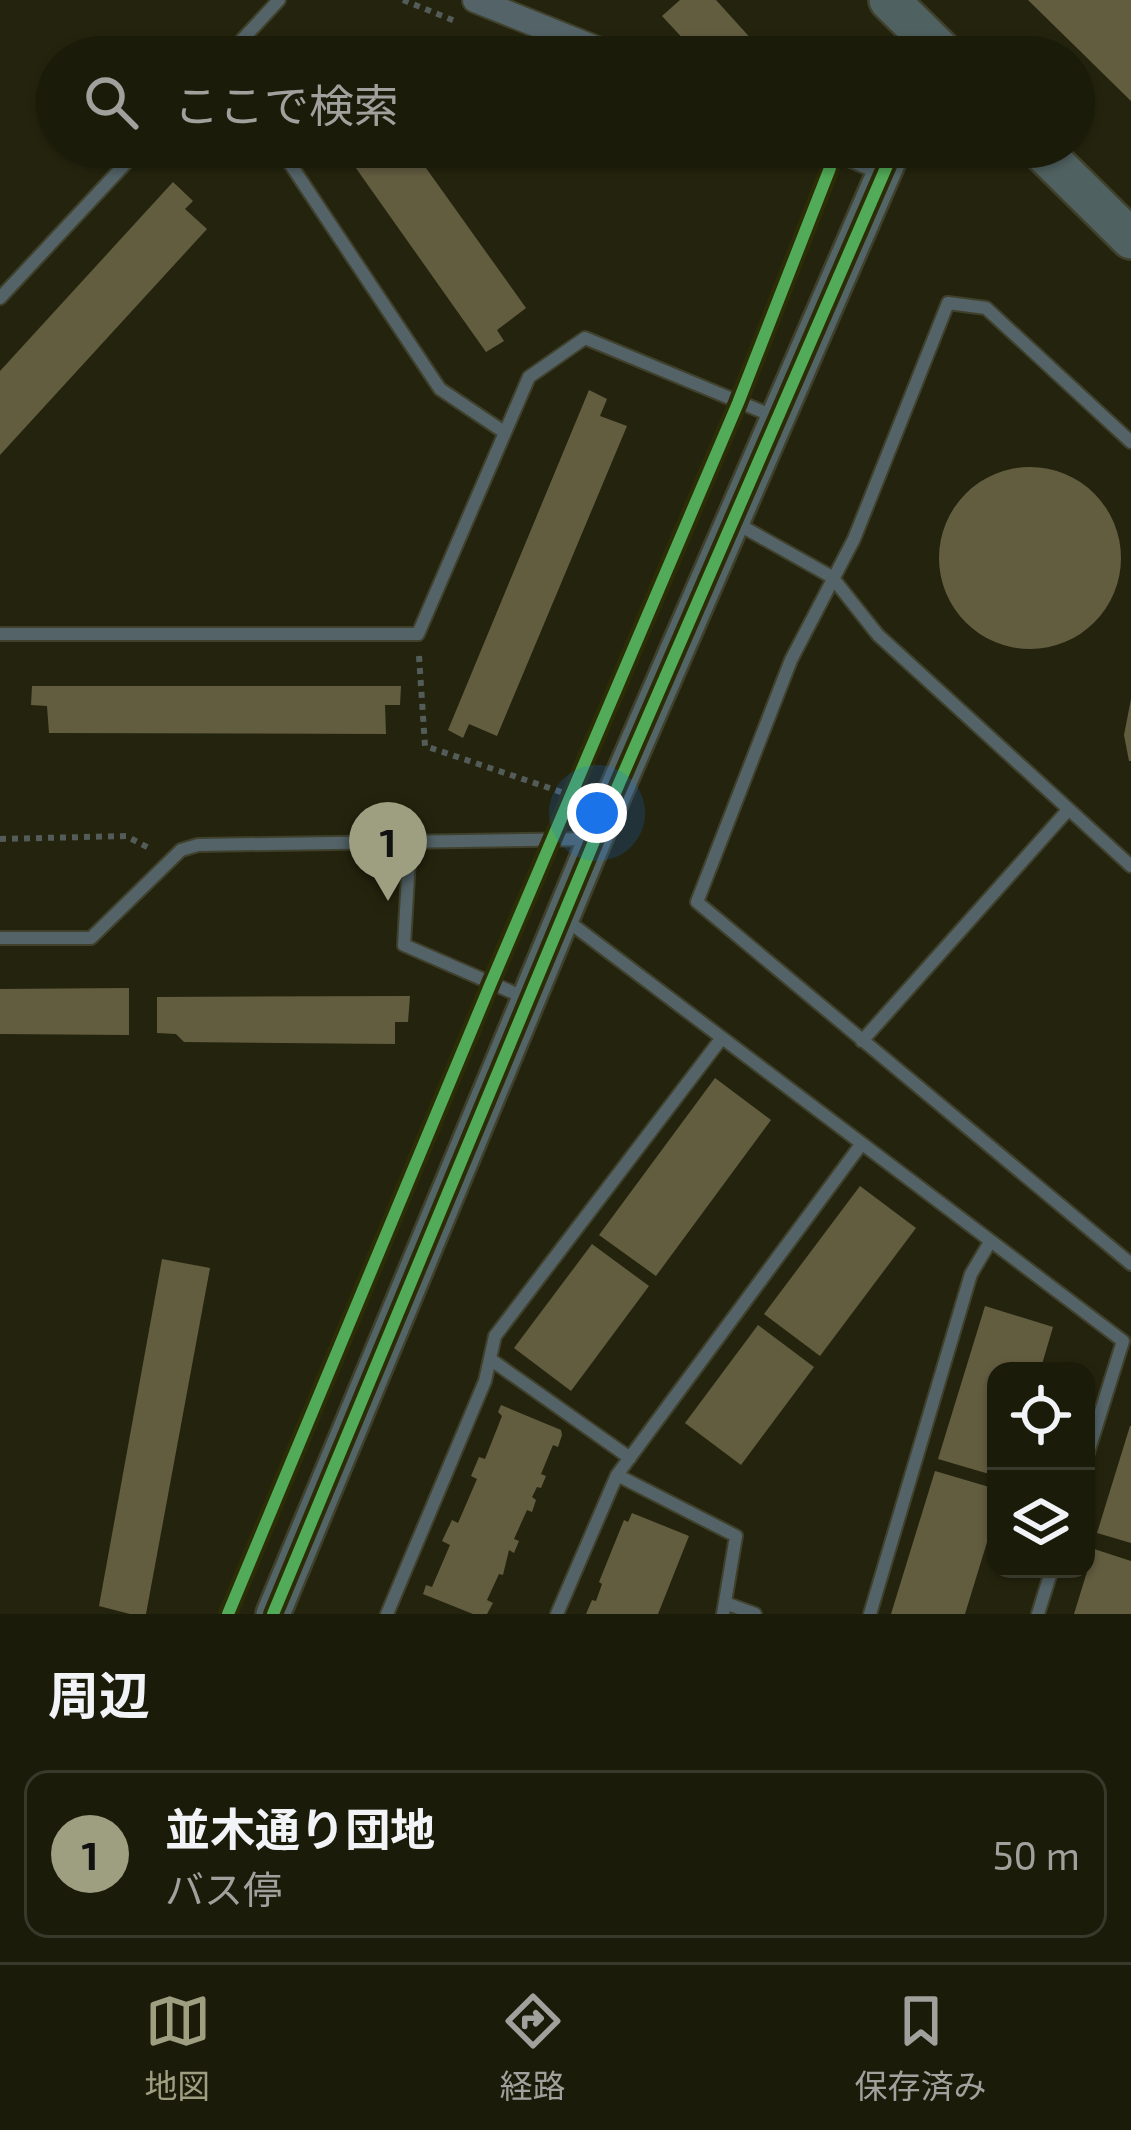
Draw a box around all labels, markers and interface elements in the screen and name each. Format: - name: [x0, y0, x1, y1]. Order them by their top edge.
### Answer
- search box: [36, 36, 1095, 168]
- icon: search: [78, 69, 144, 135]
- text: ここで検索: [174, 77, 399, 131]
- your location: [567, 783, 627, 843]
- pin: 1: [349, 802, 427, 901]
- map controls: [987, 1362, 1095, 1578]
- button: locate: [987, 1362, 1095, 1470]
- button: layers: [987, 1470, 1095, 1578]
- text: 周辺: [48, 1663, 150, 1724]
- text: 並木通り団地: [165, 1801, 435, 1855]
- text: 1: [82, 1831, 98, 1878]
- text: 50 m: [993, 1831, 1080, 1878]
- text: バス停: [165, 1865, 282, 1912]
- tab: 地図: [145, 1988, 211, 2108]
- tab: 経路: [500, 1988, 566, 2108]
- tab: 保存済み: [855, 1988, 987, 2108]

